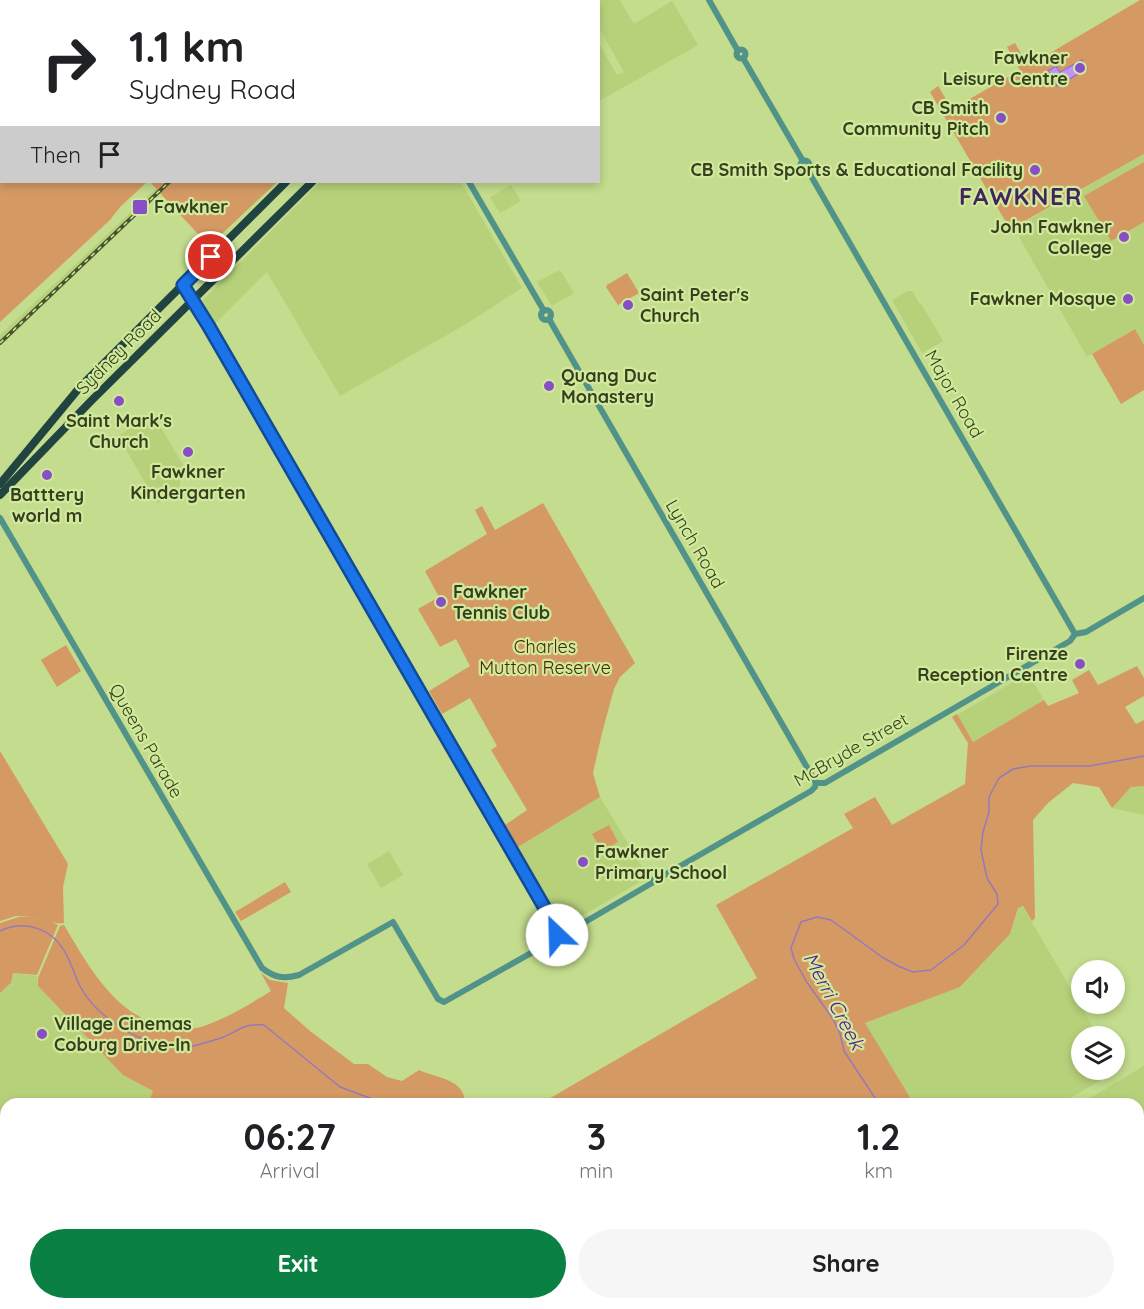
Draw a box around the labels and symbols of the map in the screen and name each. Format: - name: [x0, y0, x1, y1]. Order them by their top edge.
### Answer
- place label: Fawkner Leisure Centre: [943, 46, 1068, 90]
- marker: Fawkner Leisure Centre: [1073, 61, 1087, 75]
- place label: CB Smith Community Pitch: [842, 96, 989, 140]
- marker: CB Smith Community Pitch: [994, 111, 1008, 125]
- place label: CB Smith Sports & Educational Facility: [691, 158, 1023, 181]
- marker: CB Smith Sports & Educational Facility: [1028, 163, 1042, 177]
- district label: FAWKNER: [959, 181, 1083, 211]
- place label: Fawkner: [154, 195, 228, 218]
- marker: Fawkner: [131, 198, 149, 216]
- place label: John Fawkner College: [990, 215, 1112, 259]
- marker: John Fawkner College: [1117, 230, 1131, 244]
- pin: [185, 231, 236, 282]
- place label: Saint Peter's Church: [640, 283, 749, 327]
- place label: Fawkner Mosque: [970, 287, 1116, 310]
- marker: Fawkner Mosque: [1121, 292, 1135, 306]
- marker: Saint Peter's Church: [621, 298, 635, 312]
- street label: Sydney Road: [71, 304, 166, 399]
- street label: Major Road: [920, 346, 989, 442]
- place label: Quang Duc Monastery: [561, 364, 657, 408]
- marker: Quang Duc Monastery: [542, 379, 556, 393]
- marker: Saint Mark's Church: [112, 394, 126, 408]
- place label: Saint Mark's Church: [66, 409, 172, 453]
- marker: Fawkner Kindergarten: [181, 445, 195, 459]
- place label: Fawkner Kindergarten: [130, 460, 246, 504]
- marker: Batttery world m: [40, 468, 54, 482]
- place label: Batttery world m: [10, 483, 84, 527]
- street label: Lynch Road: [661, 495, 730, 592]
- place label: Fawkner Tennis Club: [453, 580, 550, 624]
- marker: Fawkner Tennis Club: [434, 595, 448, 609]
- park label: Charles Mutton Reserve: [479, 635, 611, 679]
- place label: Firenze Reception Centre: [917, 642, 1068, 686]
- marker: Firenze Reception Centre: [1073, 657, 1087, 671]
- street label: Queens Parade: [104, 679, 189, 802]
- street label: McBryde Street: [789, 708, 912, 792]
- place label: Fawkner Primary School: [595, 840, 727, 884]
- marker: Fawkner Primary School: [576, 855, 590, 869]
- position arrow: [525, 903, 589, 967]
- water label: Merri Creek: [798, 948, 872, 1056]
- place label: Village Cinemas Coburg Drive-In: [54, 1012, 192, 1056]
- marker: Village Cinemas Coburg Drive-In: [35, 1027, 49, 1041]

